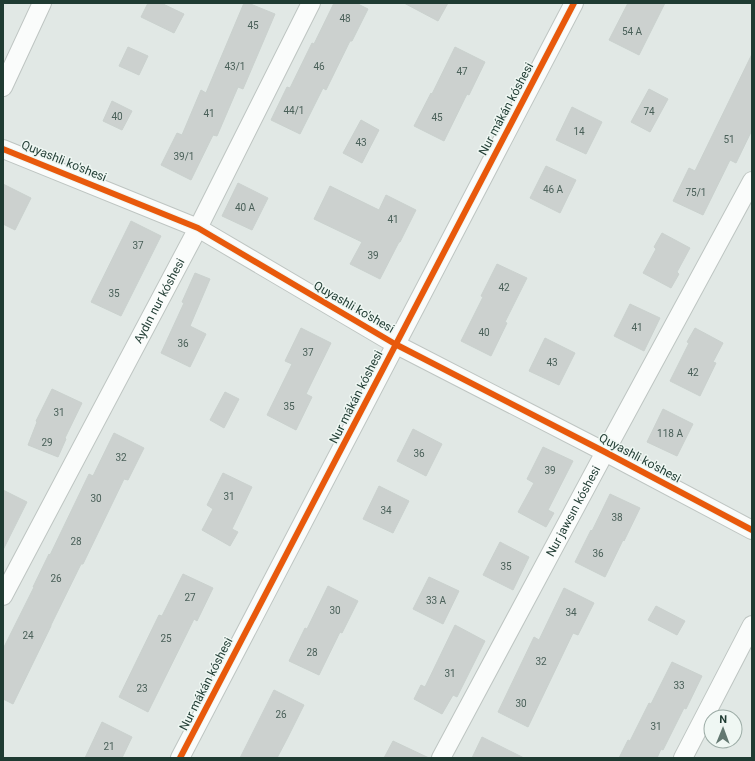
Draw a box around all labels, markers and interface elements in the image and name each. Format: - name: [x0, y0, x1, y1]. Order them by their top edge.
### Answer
- house number: 48: [339, 13, 351, 24]
- house number: 45: [247, 20, 259, 31]
- house number: 54 А: [622, 26, 643, 37]
- street label: Nur mákán kóshesi: [476, 60, 536, 158]
- house number: 43/1: [225, 61, 246, 72]
- house number: 46: [313, 61, 325, 72]
- house number: 47: [456, 66, 468, 77]
- house number: 44/1: [284, 105, 305, 116]
- house number: 74: [643, 106, 655, 117]
- house number: 41: [203, 108, 215, 119]
- house number: 40: [111, 111, 123, 122]
- house number: 45: [431, 112, 443, 123]
- house number: 14: [573, 126, 585, 137]
- house number: 51: [723, 134, 735, 145]
- house number: 43: [355, 137, 367, 148]
- street label: Quyashli ko'shesi: [19, 138, 109, 184]
- house number: 39/1: [174, 151, 195, 162]
- house number: 46 А: [543, 184, 564, 195]
- house number: 75/1: [686, 187, 707, 198]
- house number: 40 А: [235, 202, 256, 213]
- house number: 41: [387, 214, 399, 225]
- house number: 37: [132, 240, 144, 251]
- house number: 39: [367, 250, 379, 261]
- street label: Aydın nur kóshesi: [131, 256, 188, 346]
- street label: Quyashli ko'shesi: [311, 278, 397, 336]
- house number: 42: [498, 282, 510, 293]
- house number: 35: [108, 288, 120, 299]
- house number: 41: [631, 322, 643, 333]
- house number: 40: [478, 327, 490, 338]
- house number: 36: [177, 338, 189, 349]
- house number: 37: [302, 347, 314, 358]
- street label: Nur mákán kóshesi: [326, 348, 386, 446]
- house number: 43: [546, 357, 558, 368]
- house number: 42: [687, 367, 699, 378]
- house number: 35: [283, 401, 295, 412]
- house number: 31: [53, 407, 65, 418]
- house number: 118 А: [657, 428, 683, 439]
- street label: Quyashli ko'shesi: [597, 431, 683, 485]
- house number: 29: [41, 437, 53, 448]
- house number: 36: [413, 448, 425, 459]
- house number: 32: [115, 452, 127, 463]
- street label: Nur jawsın kóshesi: [543, 463, 603, 559]
- house number: 39: [544, 465, 556, 476]
- house number: 31: [223, 491, 235, 502]
- house number: 30: [90, 493, 102, 504]
- house number: 34: [380, 505, 392, 516]
- house number: 38: [611, 512, 623, 523]
- house number: 28: [70, 536, 82, 547]
- house number: 36: [592, 548, 604, 559]
- house number: 35: [500, 561, 512, 572]
- house number: 26: [50, 573, 62, 584]
- house number: 27: [184, 592, 196, 603]
- house number: 33 А: [426, 595, 447, 606]
- house number: 30: [329, 605, 341, 616]
- house number: 34: [565, 607, 577, 618]
- house number: 24: [22, 630, 34, 641]
- house number: 25: [160, 633, 172, 644]
- street label: Nur mákán kóshesi: [176, 635, 236, 733]
- house number: 28: [306, 647, 318, 658]
- house number: 32: [535, 656, 547, 667]
- house number: 31: [444, 668, 456, 679]
- house number: 33: [673, 680, 685, 691]
- house number: 23: [136, 683, 148, 694]
- house number: 30: [515, 698, 527, 709]
- house number: 26: [275, 709, 287, 720]
- north arrow: [703, 709, 743, 749]
- text: N: [719, 713, 727, 726]
- house number: 31: [650, 721, 662, 732]
- house number: 21: [103, 741, 115, 752]

